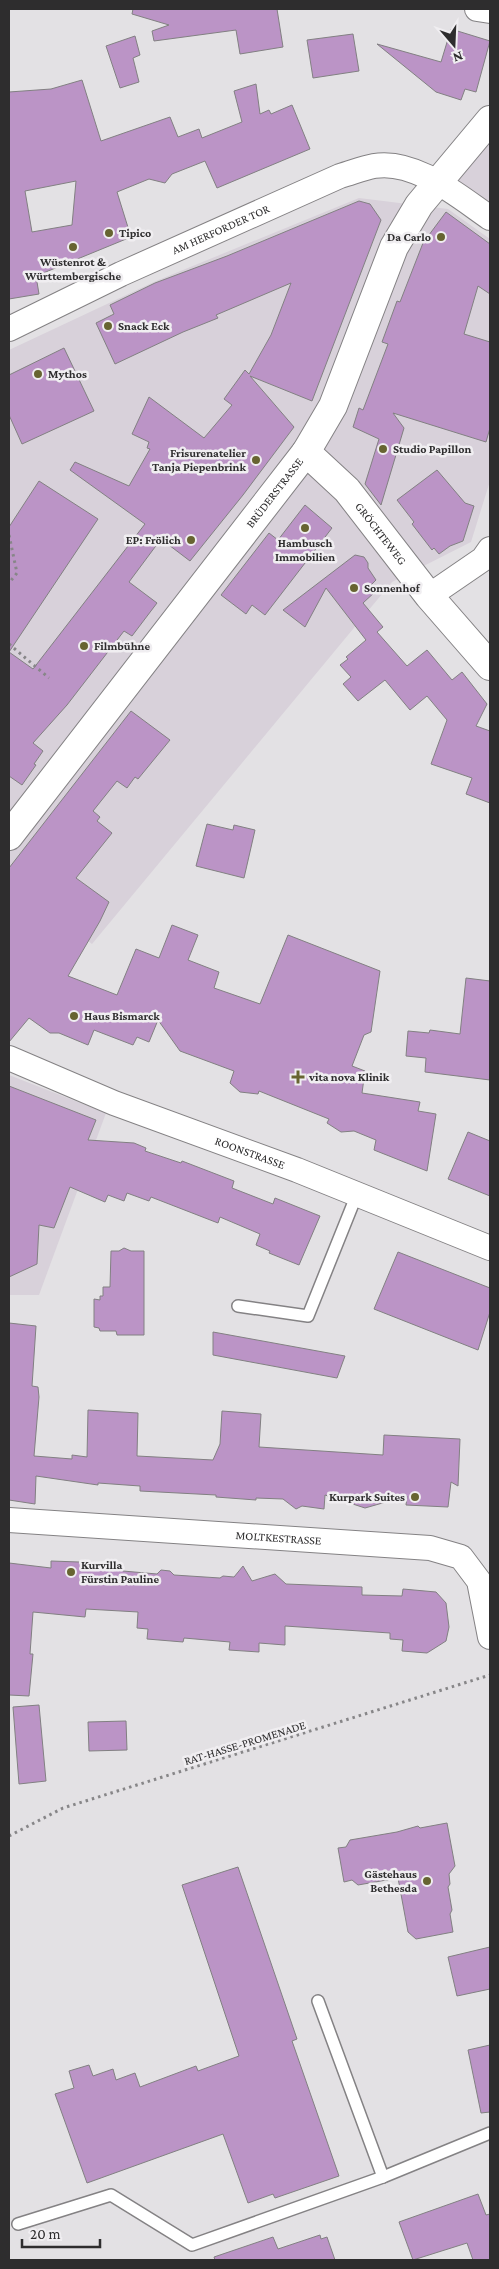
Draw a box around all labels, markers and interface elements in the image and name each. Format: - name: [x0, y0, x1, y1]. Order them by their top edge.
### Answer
- north arrow: [429, 20, 479, 70]
- text: N: [451, 48, 465, 67]
- street label: AM HERFORDER TOR: [170, 201, 272, 257]
- place label: Tipico: [119, 226, 151, 240]
- marker: Tipico: [103, 227, 115, 239]
- place label: Da Carlo: [387, 230, 431, 244]
- marker: Da Carlo: [435, 231, 447, 243]
- marker: Wüstenrot & Württembergische: [67, 241, 79, 253]
- place label: Wüstenrot & Württembergische: [24, 255, 121, 283]
- place label: Snack Eck: [118, 319, 170, 333]
- marker: Snack Eck: [102, 320, 114, 332]
- place label: Mythos: [48, 367, 87, 381]
- marker: Mythos: [32, 368, 44, 380]
- place label: Studio Papillon: [393, 442, 471, 456]
- marker: Studio Papillon: [377, 443, 389, 455]
- place label: Frisurenatelier Tanja Piepenbrink: [152, 446, 246, 474]
- street label: BRÜDERSTRASSE: [243, 454, 306, 531]
- marker: Frisurenatelier Tanja Piepenbrink: [250, 454, 262, 466]
- street label: GRÖCHTEWEG: [352, 500, 409, 568]
- marker: Hambusch Immobilien: [299, 522, 311, 534]
- place label: EP: Frölich: [126, 533, 181, 547]
- marker: EP: Frölich: [185, 534, 197, 546]
- place label: Hambusch Immobilien: [275, 536, 335, 564]
- place label: Sonnenhof: [364, 581, 421, 595]
- marker: Sonnenhof: [348, 582, 360, 594]
- place label: Filmbühne: [94, 639, 150, 653]
- marker: Filmbühne: [78, 640, 90, 652]
- place label: Haus Bismarck: [84, 1009, 160, 1023]
- marker: Haus Bismarck: [68, 1010, 80, 1022]
- marker: vita nova Klinik: [291, 1070, 305, 1084]
- place label: vita nova Klinik: [308, 1070, 390, 1084]
- street label: ROONSTRASSE: [213, 1134, 287, 1172]
- place label: Kurpark Suites: [329, 1490, 405, 1504]
- marker: Kurpark Suites: [409, 1491, 421, 1503]
- street label: MOLTKESTRASSE: [235, 1528, 322, 1548]
- place label: Kurvilla Fürstin Pauline: [81, 1558, 159, 1586]
- marker: Kurvilla Fürstin Pauline: [65, 1566, 77, 1578]
- street label: RAT-HASSE-PROMENADE: [183, 1718, 308, 1768]
- place label: Gästehaus Bethesda: [364, 1867, 417, 1895]
- marker: Gästehaus Bethesda: [421, 1875, 433, 1887]
- scale bar: [22, 2216, 100, 2248]
- text: 20 m: [30, 2226, 61, 2242]

